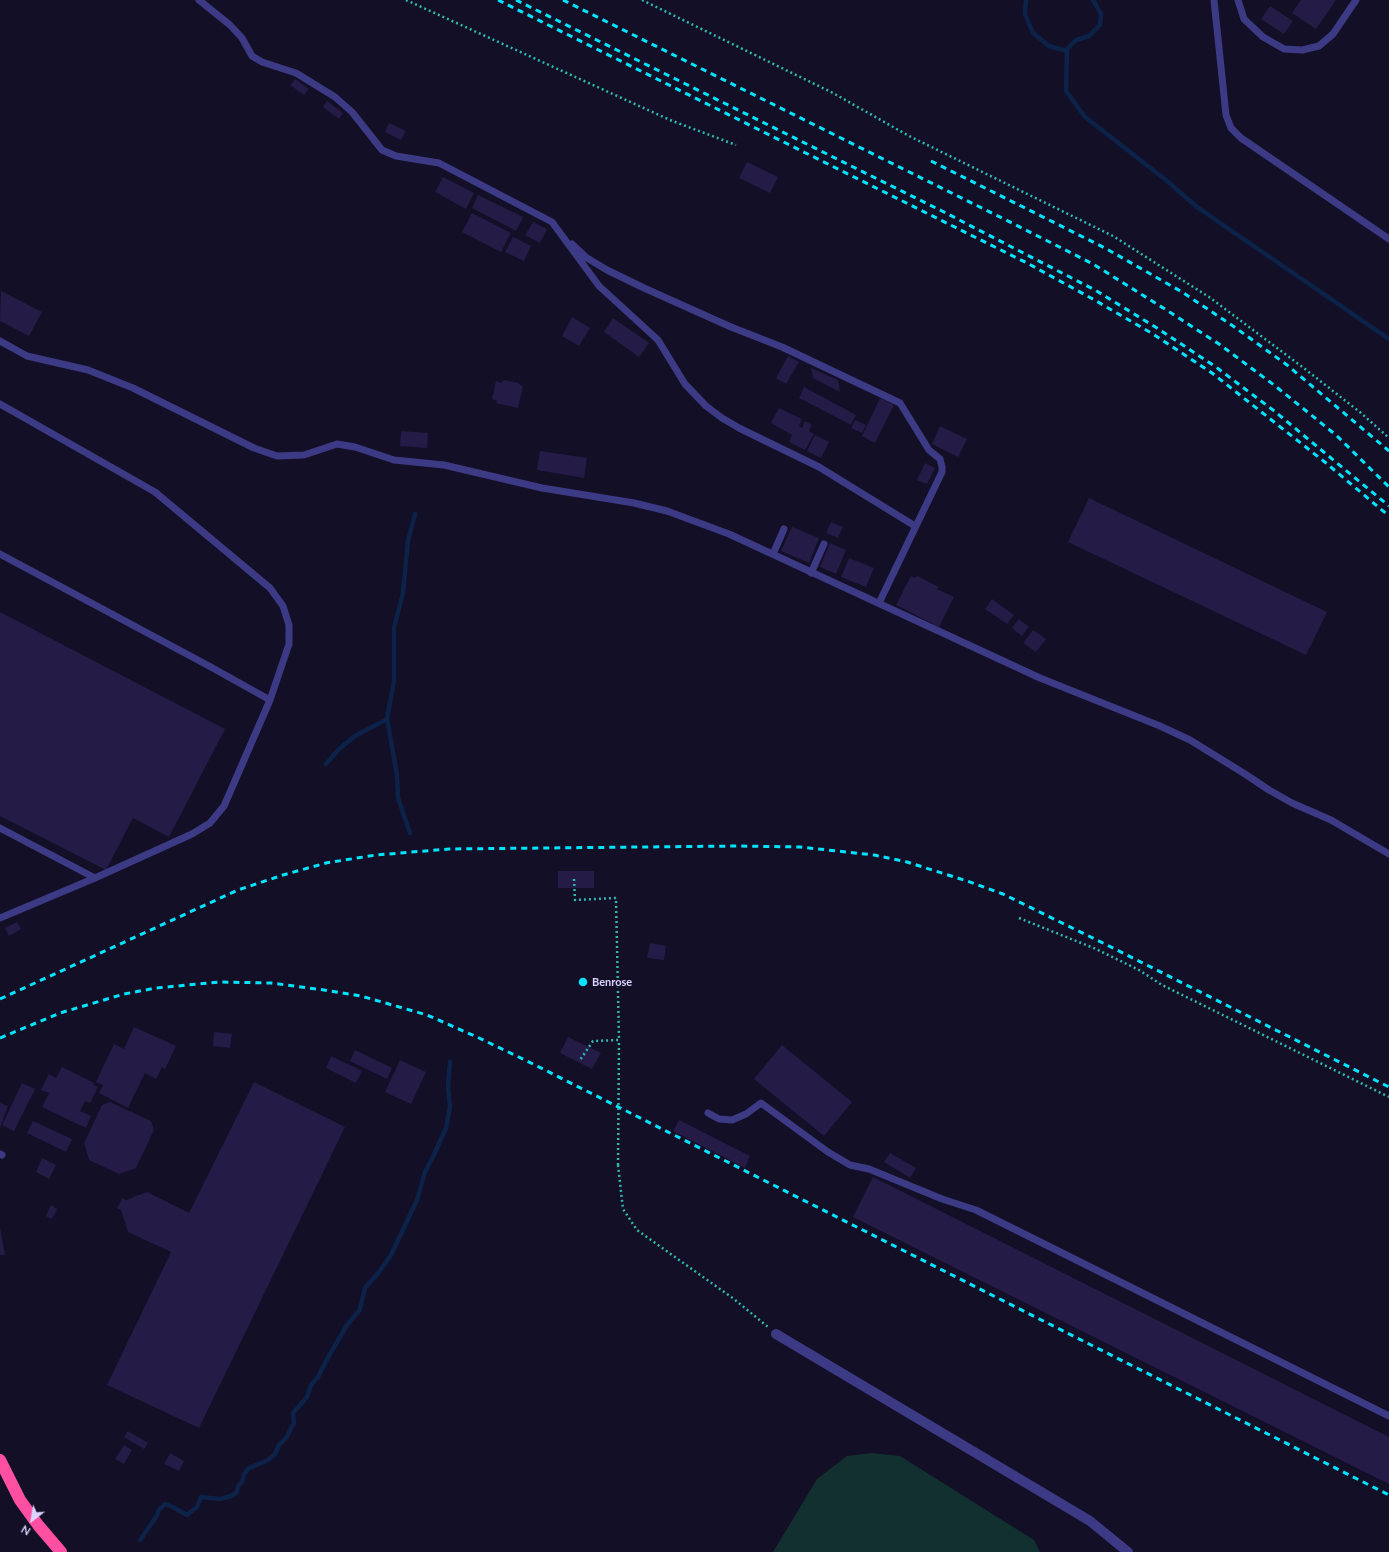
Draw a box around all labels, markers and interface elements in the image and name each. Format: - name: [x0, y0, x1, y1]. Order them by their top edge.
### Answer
- place label: Benrose: [592, 975, 632, 989]
- marker: Benrose: [577, 976, 589, 988]
- north arrow: [12, 1500, 52, 1540]
- text: N: [19, 1523, 33, 1538]

